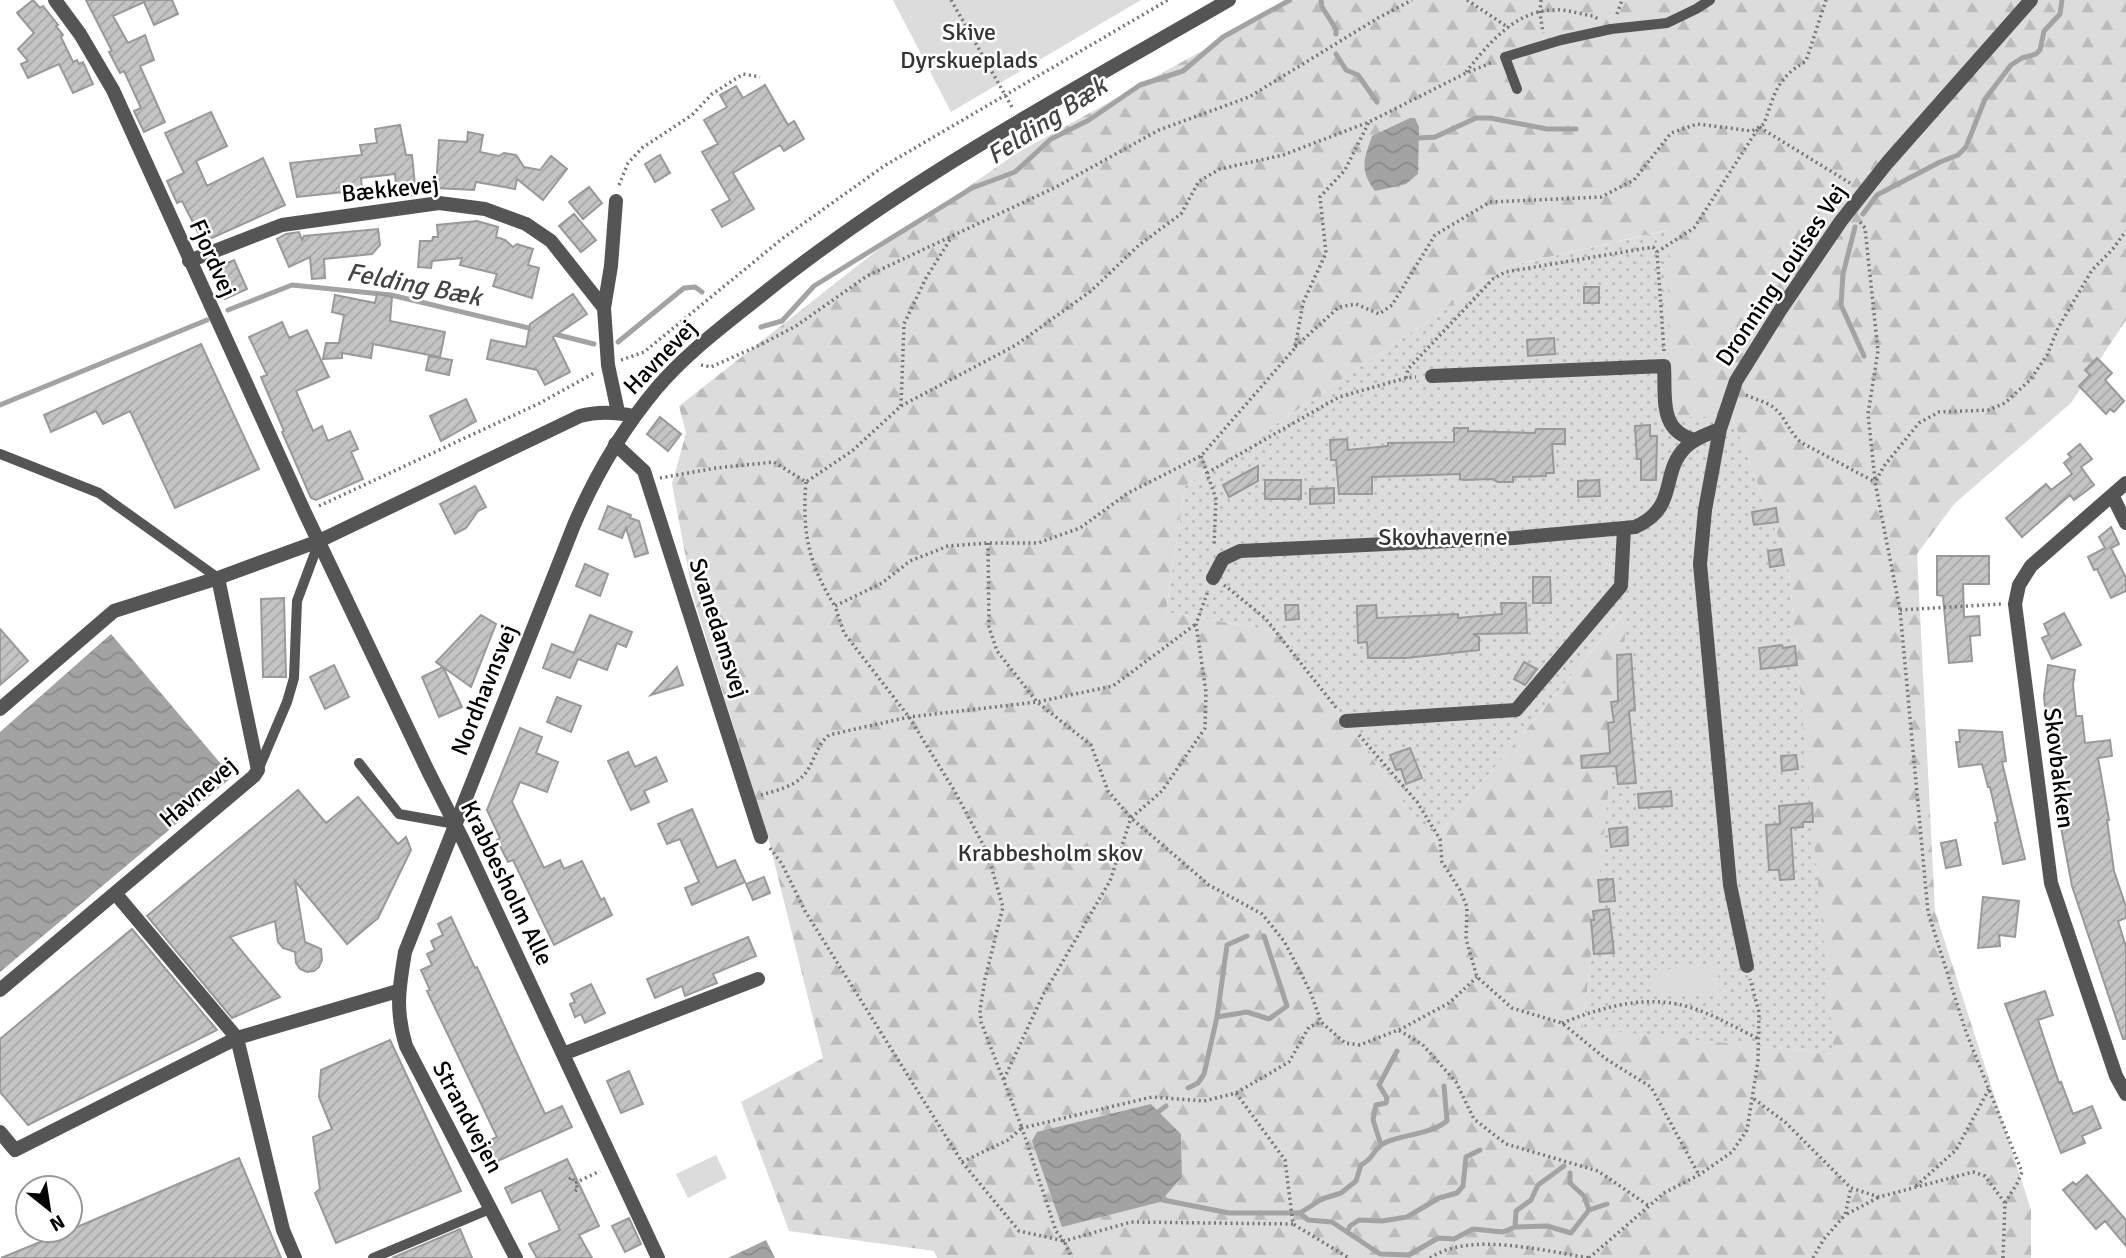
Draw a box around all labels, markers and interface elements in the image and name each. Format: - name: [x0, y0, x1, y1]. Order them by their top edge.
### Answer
- park label: Skive Dyrskueplads: [900, 17, 1038, 75]
- water label: Felding Bæk: [981, 69, 1115, 172]
- street label: Bækkevej: [340, 169, 440, 209]
- street label: Dronning Louises Vej: [1709, 178, 1853, 372]
- street label: Fjordvej: [183, 214, 243, 302]
- water label: Felding Bæk: [344, 256, 486, 314]
- street label: Havnevej: [617, 313, 703, 401]
- park label: Skovhaverne: [1378, 522, 1508, 552]
- street label: Svanedamsvej: [682, 555, 756, 701]
- street label: Nordhavnsvej: [444, 620, 524, 760]
- street label: Skovbakken: [2037, 706, 2081, 830]
- street label: Havnevej: [153, 750, 243, 834]
- street label: Krabbesholm Alle: [454, 796, 560, 970]
- park label: Krabbesholm skov: [957, 838, 1143, 868]
- street label: Strandvejen: [426, 1056, 510, 1178]
- north arrow: [14, 1174, 84, 1244]
- text: N: [45, 1209, 69, 1237]

